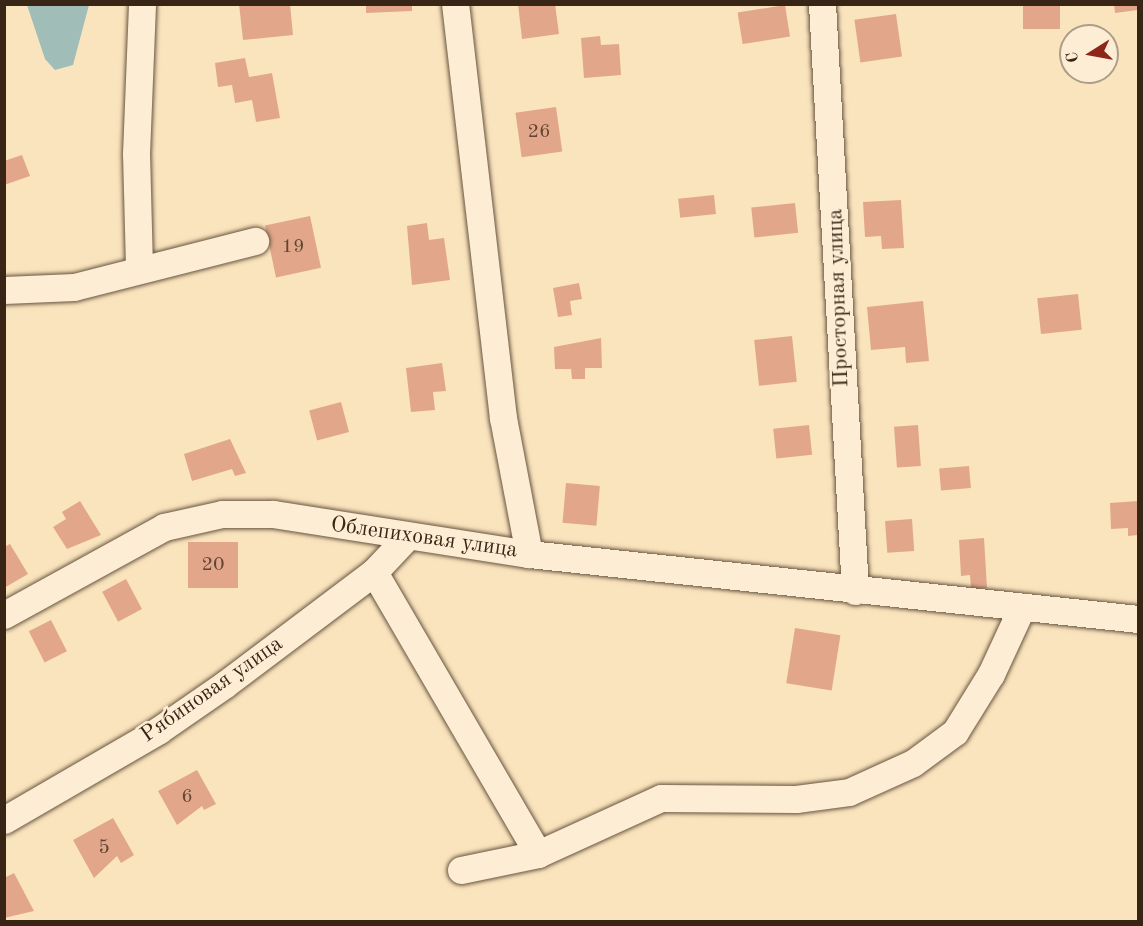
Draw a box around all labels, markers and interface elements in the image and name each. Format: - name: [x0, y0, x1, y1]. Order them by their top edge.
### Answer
- north arrow: [1059, 24, 1119, 84]
- text: С: [1064, 50, 1082, 64]
- house number: 26: [527, 120, 551, 144]
- street label: Просторная улица: [823, 208, 855, 388]
- house number: 19: [281, 235, 305, 259]
- street label: Облепиховая улица: [329, 512, 519, 564]
- house number: 20: [201, 553, 225, 577]
- street label: Рябиновая улица: [136, 631, 288, 749]
- house number: 6: [181, 785, 193, 809]
- house number: 5: [98, 836, 110, 860]

